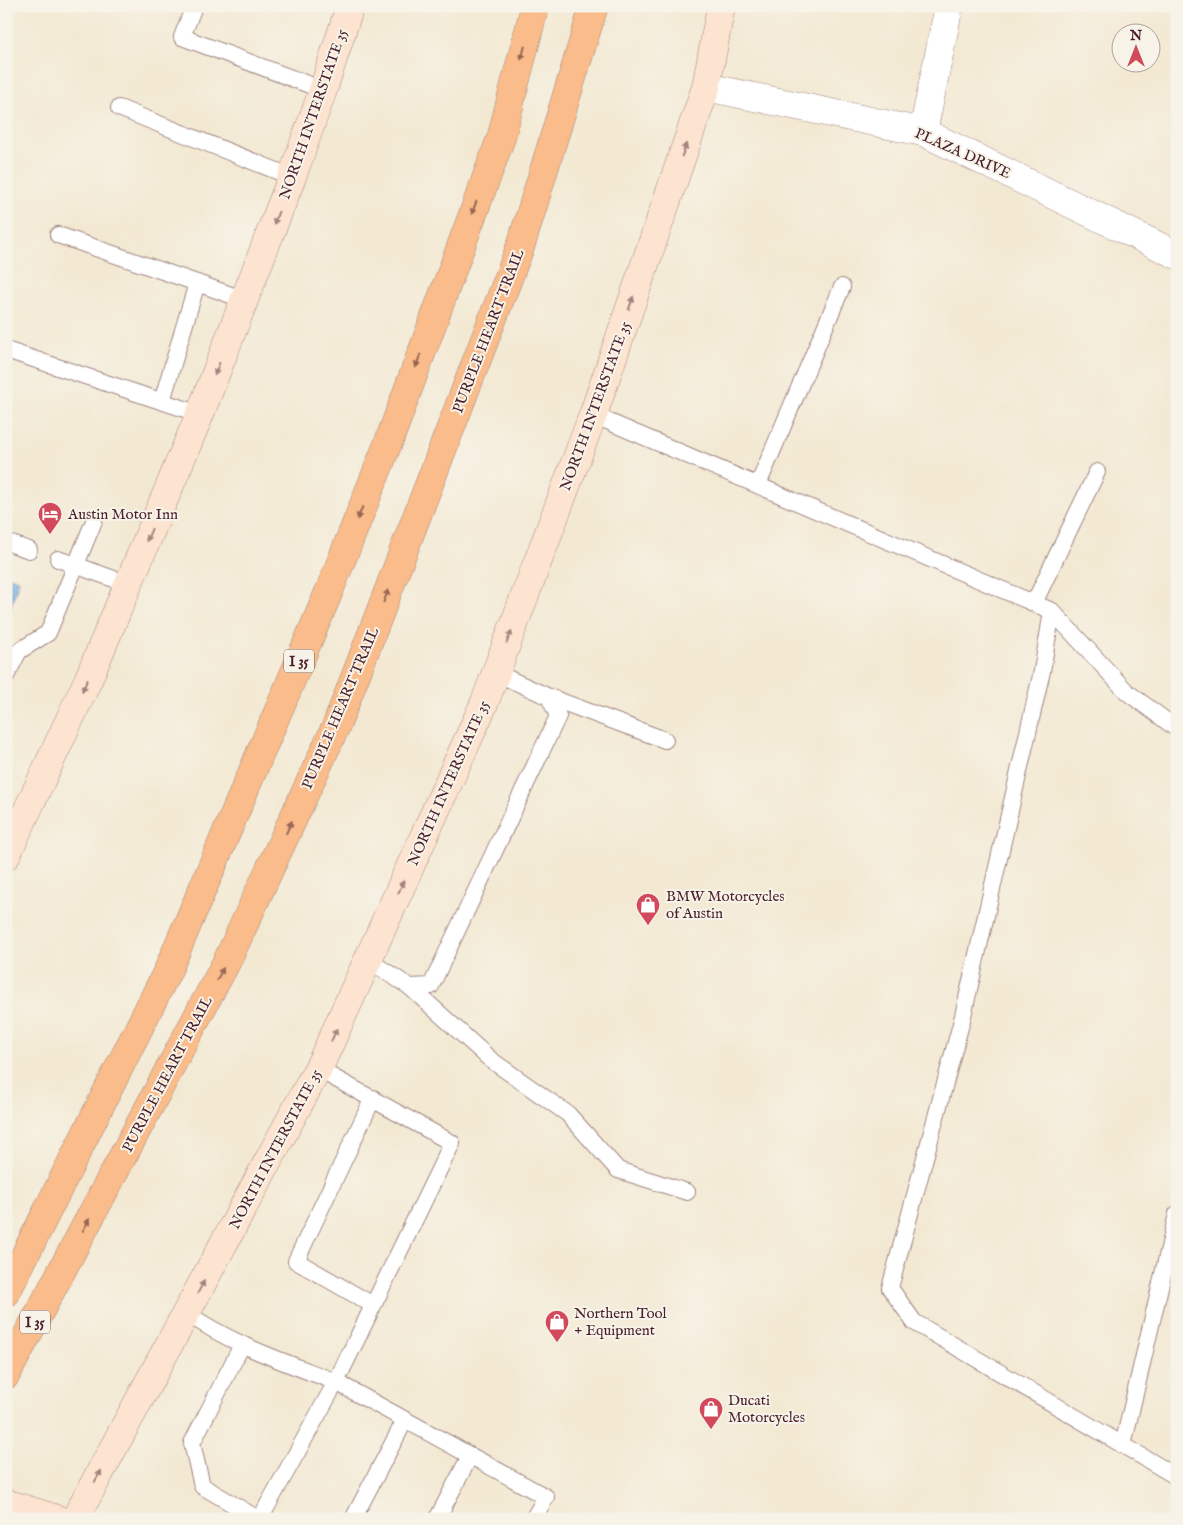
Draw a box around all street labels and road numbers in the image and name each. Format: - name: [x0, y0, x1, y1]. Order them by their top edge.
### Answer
- street label: NORTH INTERSTATE 35: [275, 26, 352, 202]
- street label: PLAZA DRIVE: [912, 124, 1014, 183]
- street label: PURPLE HEART TRAIL: [448, 246, 529, 416]
- street label: NORTH INTERSTATE 35: [556, 318, 635, 493]
- street label: PURPLE HEART TRAIL: [298, 624, 383, 792]
- road number: I 35: [284, 649, 314, 672]
- street label: NORTH INTERSTATE 35: [403, 697, 494, 869]
- street label: PURPLE HEART TRAIL: [118, 993, 217, 1155]
- street label: NORTH INTERSTATE 35: [225, 1065, 326, 1233]
- road number: I 35: [20, 1310, 50, 1334]

